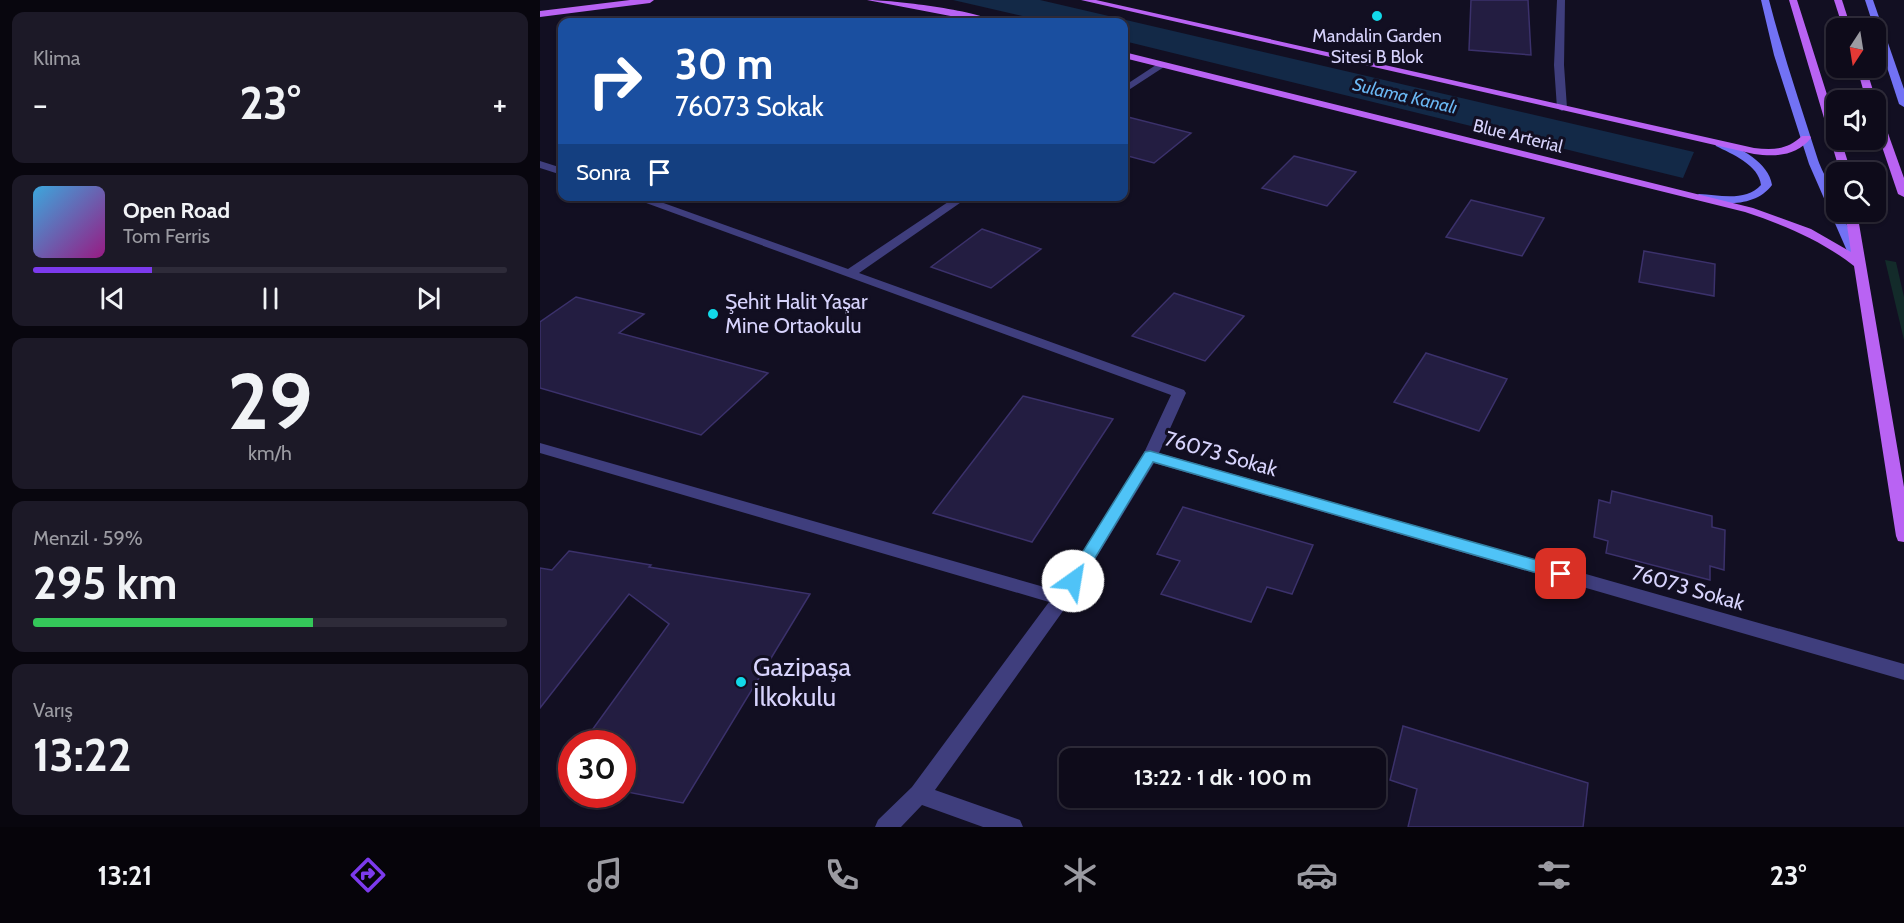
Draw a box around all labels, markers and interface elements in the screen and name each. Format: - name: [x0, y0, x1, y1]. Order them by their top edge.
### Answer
- marker: Mandalin Garden Sitesi B Blok: [1370, 9, 1384, 23]
- north arrow: [1826, 18, 1886, 78]
- map controls: [1826, 18, 1886, 222]
- place label: Mandalin Garden Sitesi B Blok: [1312, 25, 1442, 68]
- text: 30 m: [675, 38, 773, 90]
- icon: right: [576, 42, 654, 120]
- text: Klima: [33, 46, 80, 70]
- water label: Sulama Kanalı: [1351, 73, 1460, 119]
- text: 23°: [239, 76, 301, 130]
- text: −: [33, 84, 48, 124]
- text: +: [492, 84, 507, 124]
- text: 76073 Sokak: [675, 90, 824, 123]
- button: sound: [1826, 90, 1886, 150]
- street label: Blue Arterial: [1471, 114, 1566, 158]
- icon: arrive: [643, 156, 676, 189]
- text: Sonra: [576, 159, 631, 186]
- button: search: [1826, 162, 1886, 222]
- text: Open Road: [123, 197, 230, 224]
- text: Tom Ferris: [123, 224, 210, 248]
- icon: previous: [96, 282, 129, 315]
- icon: pause: [254, 282, 287, 315]
- icon: next: [412, 282, 445, 315]
- place label: Şehit Halit Yaşar Mine Ortaokulu: [725, 289, 868, 338]
- marker: Şehit Halit Yaşar Mine Ortaokulu: [706, 307, 720, 321]
- text: 29: [227, 354, 313, 449]
- street label: 76073 Sokak: [1162, 426, 1281, 482]
- text: km/h: [248, 441, 292, 465]
- text: Menzil · 59%: [33, 526, 143, 550]
- pin: [1535, 548, 1586, 599]
- position arrow: [1041, 549, 1105, 613]
- text: 295 km: [33, 556, 177, 610]
- icon: arrive: [1544, 557, 1577, 590]
- street label: 76073 Sokak: [1629, 560, 1748, 616]
- place label: Gazipaşa İlkokulu: [753, 651, 851, 713]
- marker: Gazipaşa İlkokulu: [734, 675, 748, 689]
- text: Varış: [33, 698, 73, 722]
- text: 13:22: [33, 728, 131, 782]
- speed limit sign: 30: [558, 730, 636, 808]
- text: 13:22 · 1 dk · 100 m: [1134, 764, 1311, 791]
- icon: directions: [347, 854, 389, 896]
- icon: music: [584, 854, 626, 896]
- icon: phone: [821, 854, 863, 896]
- icon: climate: [1059, 854, 1101, 896]
- icon: car: [1296, 854, 1338, 896]
- icon: filters: [1533, 854, 1575, 896]
- text: 13:21: [98, 859, 152, 892]
- text: 23°: [1770, 859, 1806, 892]

